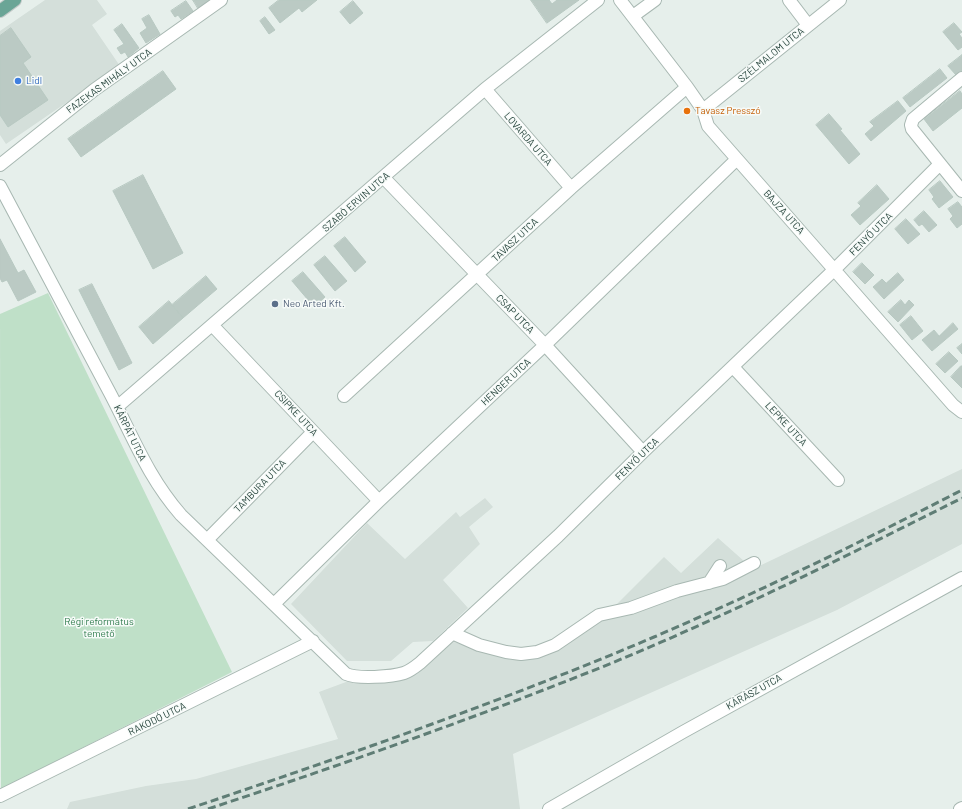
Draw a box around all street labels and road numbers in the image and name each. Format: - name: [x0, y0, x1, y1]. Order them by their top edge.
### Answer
- street label: SZÉLMALOM UTCA: [736, 25, 806, 85]
- street label: FAZEKAS MIHÁLY UTCA: [64, 46, 154, 116]
- street label: LOVARDA UTCA: [502, 110, 554, 168]
- street label: SZABÓ ERVIN UTCA: [320, 170, 392, 234]
- street label: BAJZA UTCA: [761, 187, 807, 237]
- street label: FENYŐ UTCA: [847, 210, 895, 258]
- street label: TAVASZ UTCA: [490, 216, 540, 264]
- street label: CSAP UTCA: [493, 292, 537, 336]
- street label: HENGER UTCA: [479, 356, 533, 408]
- street label: CSIPKE UTCA: [272, 388, 320, 438]
- street label: LEPKE UTCA: [763, 400, 809, 448]
- street label: KÁRPÁT UTCA: [111, 403, 149, 463]
- street label: FENYŐ UTCA: [613, 435, 661, 483]
- street label: TAMBURA UTCA: [232, 457, 288, 515]
- street label: KÁRÁSZ UTCA: [724, 672, 784, 712]
- street label: RAKODÓ UTCA: [126, 700, 188, 738]

